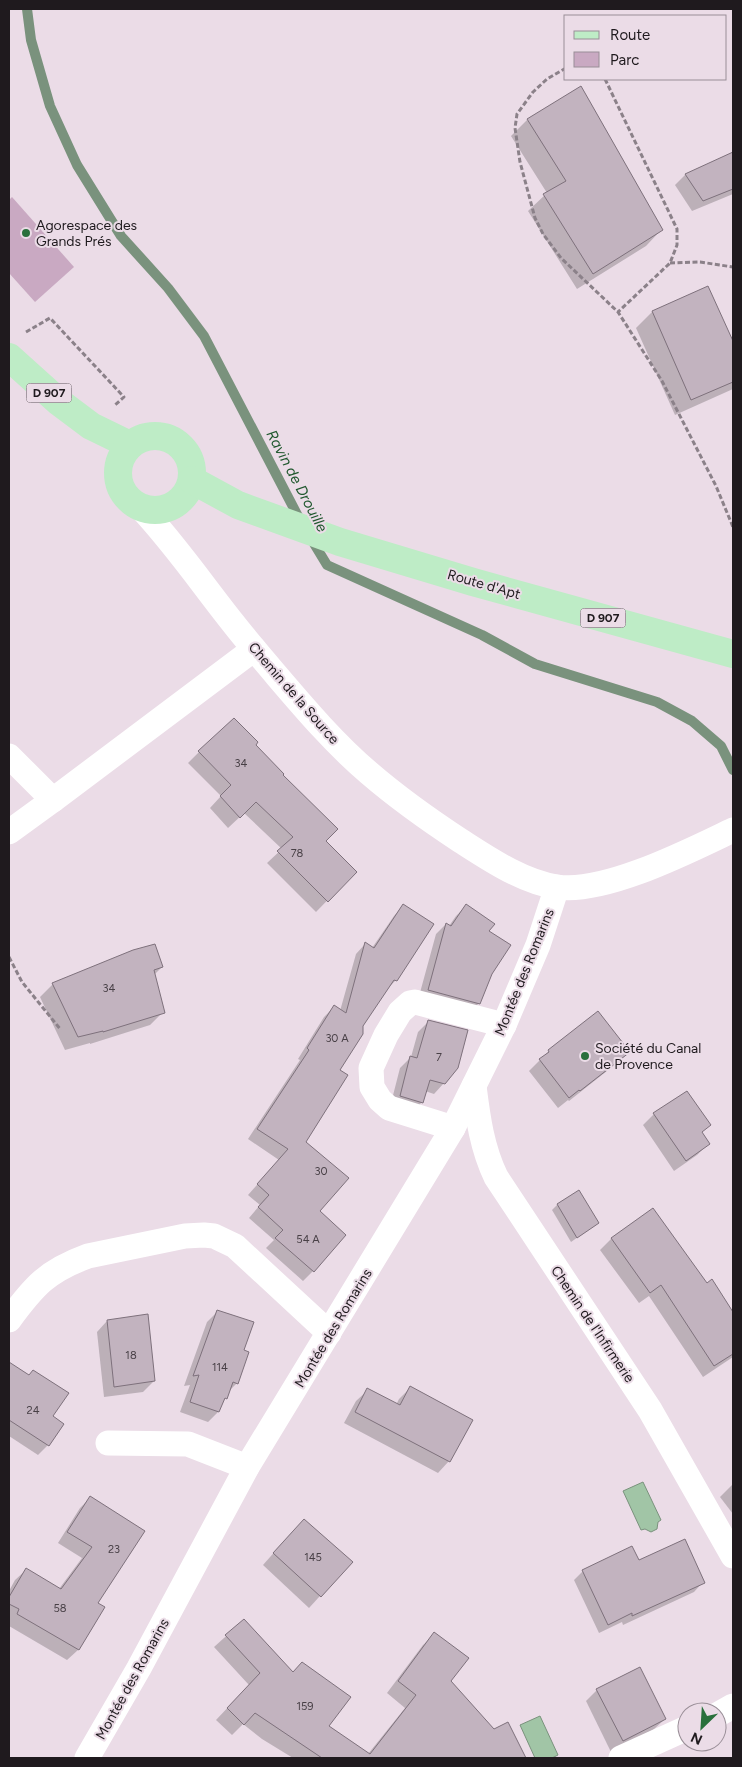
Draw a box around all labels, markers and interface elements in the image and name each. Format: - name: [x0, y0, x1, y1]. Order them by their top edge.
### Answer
- legend: [564, 15, 727, 80]
- text: Route: [610, 26, 650, 44]
- text: Parc: [610, 51, 639, 69]
- place label: Agorespace des Grands Prés: [36, 217, 137, 250]
- marker: Agorespace des Grands Prés: [20, 227, 32, 239]
- road number: D 907: [27, 383, 72, 402]
- water label: Ravin de Drouille: [262, 427, 332, 535]
- street label: Route d'Apt: [445, 566, 522, 603]
- road number: D 907: [580, 608, 626, 628]
- street label: Chemin de la Source: [245, 639, 343, 748]
- house number: 34: [235, 757, 248, 770]
- house number: 78: [291, 847, 304, 860]
- street label: Montée des Romarins: [491, 906, 558, 1038]
- house number: 34: [103, 982, 116, 995]
- house number: 30 A: [325, 1032, 349, 1045]
- place label: Société du Canal de Provence: [595, 1040, 701, 1073]
- marker: Société du Canal de Provence: [579, 1050, 591, 1062]
- house number: 7: [436, 1051, 442, 1064]
- house number: 30: [314, 1165, 328, 1178]
- house number: 54 A: [296, 1233, 320, 1246]
- street label: Chemin de l'Infirmerie: [547, 1263, 638, 1386]
- street label: Montée des Romarins: [291, 1266, 376, 1391]
- house number: 18: [125, 1349, 137, 1362]
- house number: 114: [212, 1361, 228, 1374]
- house number: 24: [27, 1404, 40, 1417]
- house number: 23: [108, 1543, 120, 1556]
- house number: 145: [304, 1551, 322, 1564]
- house number: 58: [53, 1602, 67, 1615]
- street label: Montée des Romarins: [92, 1616, 173, 1743]
- house number: 159: [296, 1700, 314, 1713]
- north arrow: [677, 1702, 727, 1752]
- text: N: [688, 1728, 705, 1748]

